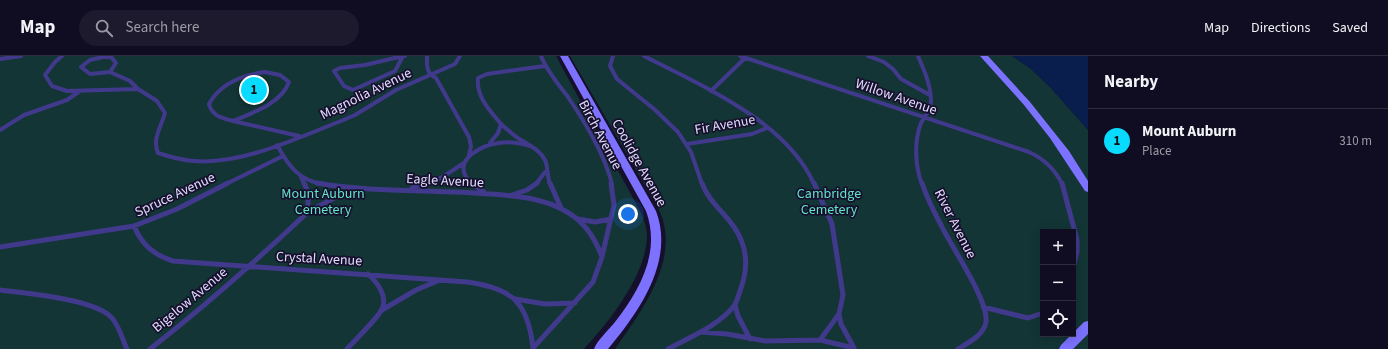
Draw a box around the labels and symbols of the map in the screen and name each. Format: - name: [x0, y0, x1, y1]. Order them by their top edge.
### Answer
- street label: Magnolia Avenue: [317, 63, 415, 125]
- street label: Willow Avenue: [852, 74, 940, 120]
- pin: 1: [241, 75, 267, 105]
- street label: Birch Avenue: [573, 97, 627, 173]
- street label: Fir Avenue: [693, 110, 757, 140]
- street label: Coolidge Avenue: [607, 115, 671, 211]
- street label: Spruce Avenue: [131, 168, 219, 222]
- street label: Eagle Avenue: [406, 169, 485, 193]
- park label: Mount Auburn Cemetery: [281, 184, 365, 220]
- park label: Cambridge Cemetery: [797, 184, 861, 220]
- street label: River Avenue: [929, 186, 981, 262]
- your location: [618, 204, 638, 224]
- street label: Crystal Avenue: [275, 247, 363, 271]
- street label: Bigelow Avenue: [148, 263, 232, 337]

